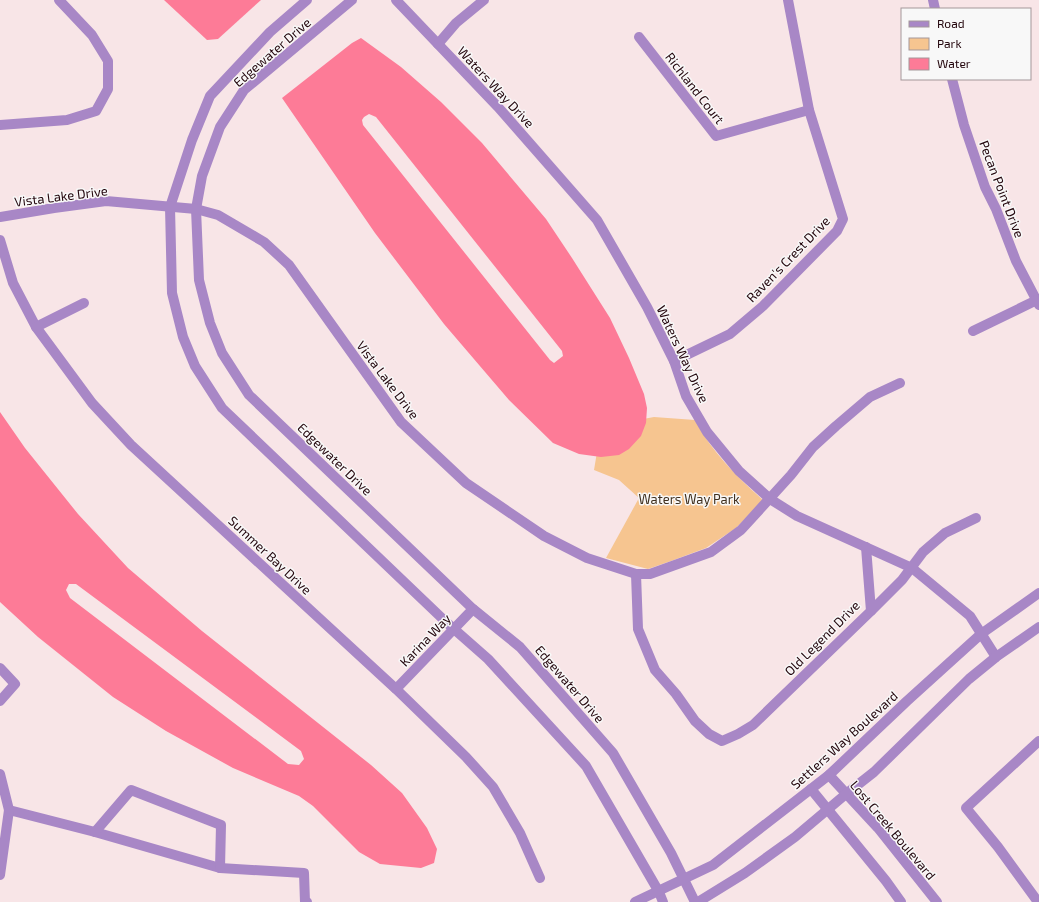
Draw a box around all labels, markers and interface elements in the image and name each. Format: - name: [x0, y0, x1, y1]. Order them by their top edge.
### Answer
- legend: [901, 8, 1031, 80]
- street label: Edgewater Drive: [230, 14, 314, 90]
- text: Road: [937, 16, 965, 30]
- text: Park: [937, 36, 962, 50]
- street label: Waters Way Drive: [454, 43, 538, 131]
- street label: Richland Court: [662, 49, 728, 127]
- text: Water: [937, 56, 971, 70]
- street label: Pecan Point Drive: [976, 138, 1028, 240]
- street label: Vista Lake Drive: [14, 182, 109, 210]
- street label: Raven's Crest Drive: [743, 213, 833, 305]
- street label: Waters Way Drive: [653, 303, 713, 405]
- street label: Vista Lake Drive: [353, 338, 423, 422]
- street label: Edgewater Drive: [294, 419, 376, 499]
- park label: Waters Way Park: [638, 491, 740, 507]
- street label: Summer Bay Drive: [225, 512, 315, 598]
- street label: Old Legend Drive: [781, 597, 863, 679]
- street label: Karina Way: [396, 610, 454, 670]
- street label: Edgewater Drive: [532, 642, 608, 726]
- street label: Settlers Way Boulevard: [787, 688, 901, 792]
- street label: Lost Creek Boulevard: [847, 777, 939, 883]

